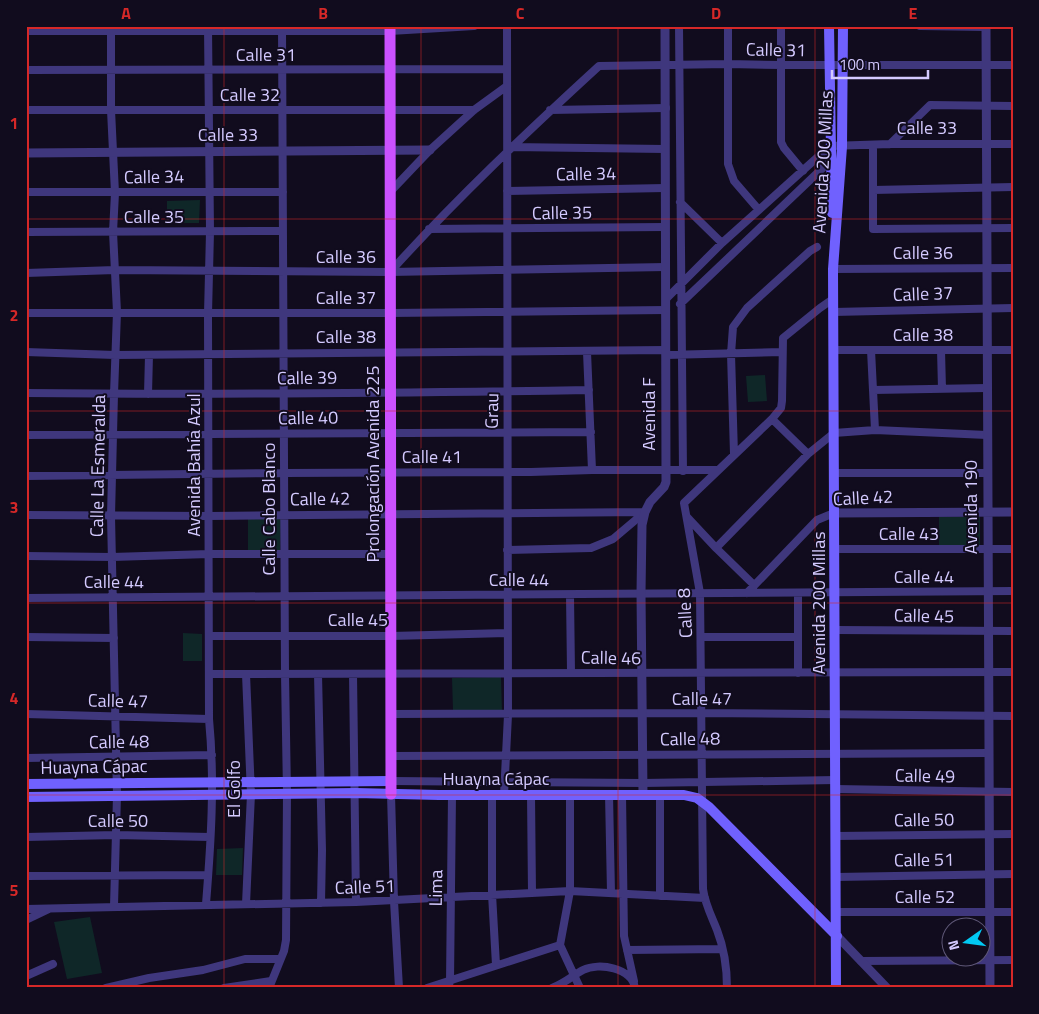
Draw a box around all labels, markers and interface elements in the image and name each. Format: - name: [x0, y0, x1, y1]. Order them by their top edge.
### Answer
- text: A: [121, 1, 131, 25]
- text: B: [318, 1, 328, 25]
- text: C: [516, 1, 525, 25]
- text: D: [711, 1, 721, 25]
- text: E: [909, 1, 918, 25]
- street label: Calle 31: [746, 35, 806, 64]
- street label: Calle 31: [236, 41, 296, 68]
- scale bar: [832, 48, 928, 80]
- text: 100 m: [839, 53, 880, 76]
- street label: Calle 32: [220, 81, 280, 108]
- street label: Avenida 200 Millas: [805, 90, 840, 234]
- text: 1: [10, 111, 18, 135]
- street label: Calle 33: [897, 114, 957, 141]
- street label: Calle 33: [198, 121, 258, 148]
- street label: Calle 34: [556, 159, 616, 188]
- street label: Calle 34: [124, 162, 184, 191]
- street label: Calle 35: [532, 198, 592, 227]
- street label: Calle 35: [124, 203, 184, 230]
- street label: Calle 36: [893, 239, 953, 266]
- street label: Calle 36: [316, 243, 376, 270]
- street label: Calle 37: [892, 279, 954, 308]
- street label: Calle 37: [316, 284, 376, 311]
- text: 2: [10, 303, 18, 327]
- street label: Calle 38: [893, 321, 953, 348]
- street label: Calle 38: [316, 323, 376, 350]
- street label: Calle 39: [277, 363, 337, 392]
- street label: Prolongación Avenida 225: [359, 365, 386, 563]
- street label: Avenida F: [635, 377, 662, 451]
- street label: Avenida Bahía Azul: [180, 393, 207, 537]
- street label: Grau: [478, 393, 505, 429]
- street label: Calle La Esmeralda: [83, 395, 112, 537]
- street label: Calle 40: [278, 403, 338, 432]
- street label: Calle Cabo Blanco: [255, 442, 282, 576]
- street label: Calle 41: [402, 443, 462, 470]
- street label: Avenida 190: [957, 460, 984, 554]
- street label: Calle 42: [832, 482, 894, 513]
- street label: Calle 42: [290, 484, 350, 513]
- text: 3: [10, 495, 18, 519]
- street label: Calle 43: [879, 520, 939, 547]
- street label: Avenida 200 Millas: [805, 531, 832, 675]
- street label: Calle 44: [894, 563, 954, 590]
- street label: Calle 44: [489, 566, 549, 593]
- street label: Calle 44: [84, 568, 144, 595]
- street label: Calle 8: [670, 587, 699, 639]
- street label: Calle 45: [894, 601, 954, 630]
- street label: Calle 45: [328, 606, 388, 633]
- street label: Calle 46: [581, 643, 641, 672]
- street label: Calle 47: [672, 685, 732, 712]
- text: 4: [10, 686, 19, 710]
- street label: Calle 47: [88, 686, 148, 715]
- street label: Calle 48: [660, 724, 720, 753]
- street label: Calle 48: [89, 727, 149, 756]
- street label: Huayna Cápac: [40, 752, 148, 781]
- street label: El Golfo: [220, 760, 247, 818]
- street label: Calle 49: [895, 761, 955, 790]
- street label: Huayna Cápac: [442, 765, 550, 792]
- street label: Calle 50: [894, 805, 954, 834]
- street label: Calle 50: [88, 807, 148, 834]
- street label: Calle 51: [894, 845, 954, 874]
- street label: Lima: [422, 869, 449, 907]
- street label: Calle 51: [334, 872, 396, 901]
- text: 5: [10, 878, 19, 902]
- street label: Calle 52: [895, 883, 955, 910]
- north arrow: [942, 916, 992, 966]
- text: N: [942, 938, 964, 953]

